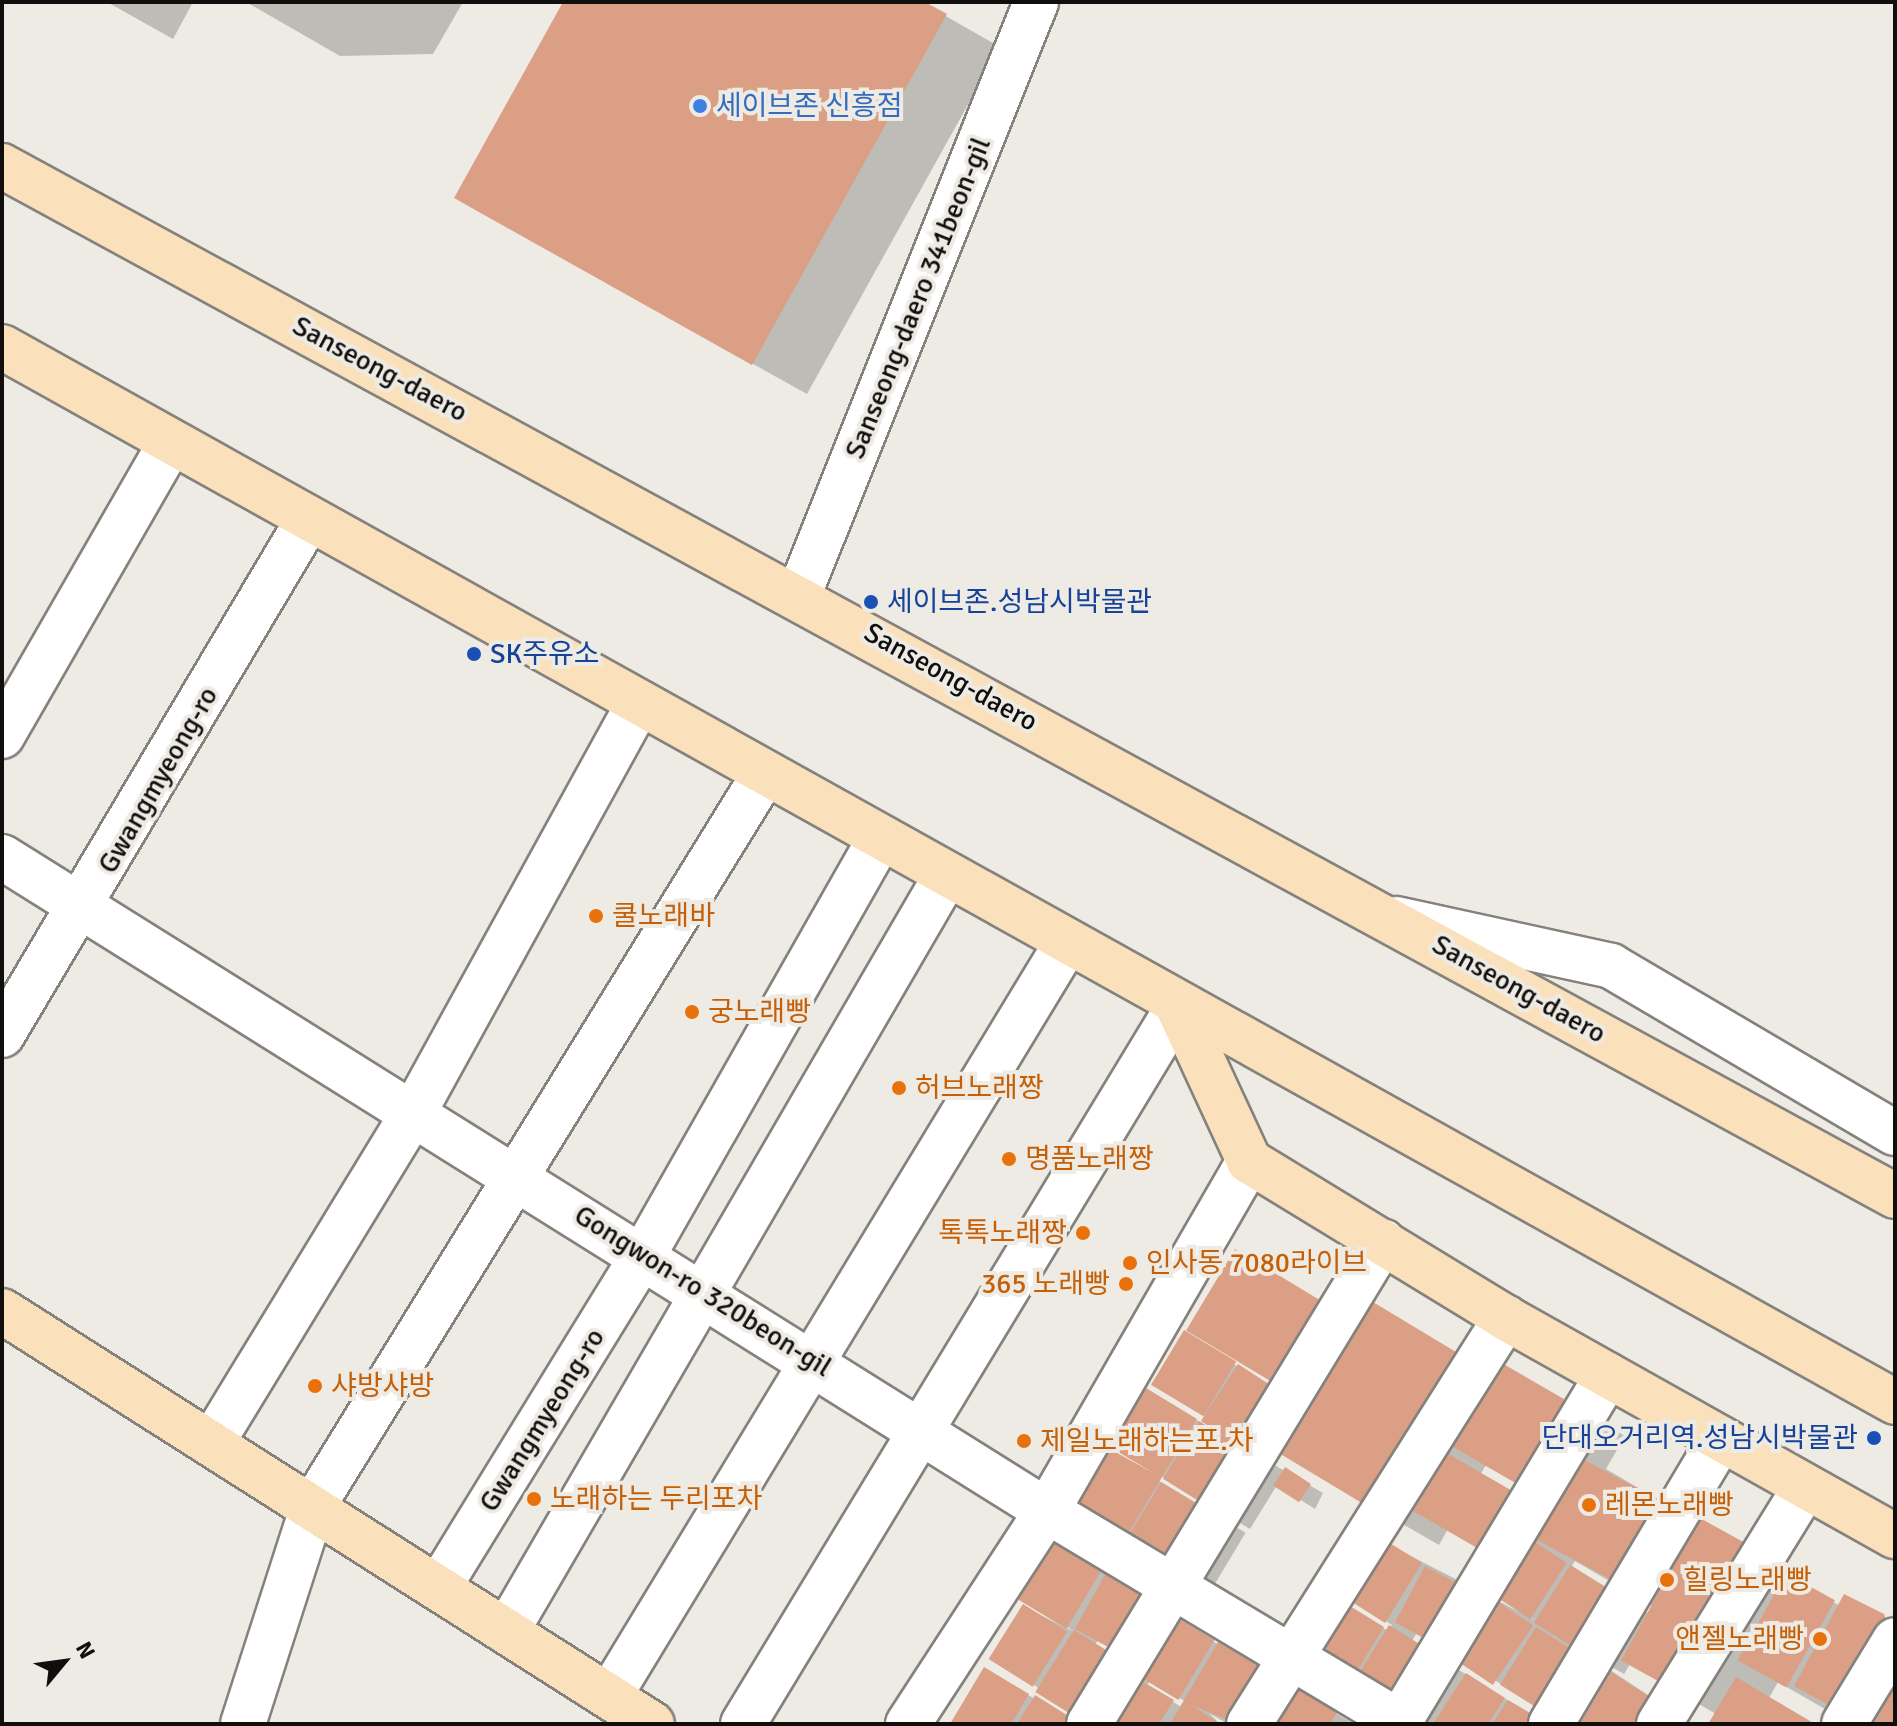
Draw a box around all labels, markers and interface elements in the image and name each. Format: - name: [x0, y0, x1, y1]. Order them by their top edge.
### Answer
- place label: 세이브존 신흥점: [716, 89, 902, 123]
- marker: 세이브존 신흥점: [691, 97, 709, 115]
- street label: Sanseong-daero 341beon-gil: [838, 133, 998, 463]
- street label: Sanseong-daero: [287, 309, 473, 429]
- place label: 세이브존.성남시박물관: [887, 585, 1152, 619]
- marker: 세이브존.성남시박물관: [862, 593, 880, 611]
- street label: Sanseong-daero: [858, 616, 1044, 738]
- place label: SK주유소: [490, 637, 600, 671]
- marker: SK주유소: [465, 645, 483, 663]
- street label: Gwangmyeong-ro: [91, 681, 225, 879]
- place label: 쿨노래바: [612, 899, 715, 933]
- marker: 쿨노래바: [587, 907, 605, 925]
- street label: Sanseong-daero: [1426, 928, 1612, 1050]
- place label: 궁노래빵: [708, 995, 811, 1029]
- marker: 궁노래빵: [683, 1003, 701, 1021]
- place label: 허브노래짱: [915, 1071, 1044, 1105]
- marker: 허브노래짱: [890, 1079, 908, 1097]
- place label: 명품노래짱: [1025, 1142, 1154, 1176]
- marker: 명품노래짱: [1000, 1150, 1018, 1168]
- street label: Gongwon-ro 320beon-gil: [568, 1198, 838, 1384]
- place label: 톡톡노래짱: [938, 1216, 1067, 1250]
- marker: 톡톡노래짱: [1074, 1224, 1092, 1242]
- place label: 인사동 7080라이브: [1146, 1246, 1367, 1280]
- marker: 인사동 7080라이브: [1121, 1254, 1139, 1272]
- place label: 365 노래빵: [981, 1267, 1110, 1301]
- marker: 365 노래빵: [1117, 1275, 1135, 1293]
- street label: Gwangmyeong-ro: [472, 1322, 612, 1518]
- place label: 샤방샤방: [331, 1369, 434, 1403]
- marker: 샤방샤방: [306, 1377, 324, 1395]
- place label: 단대오거리역.성남시박물관: [1542, 1421, 1858, 1455]
- place label: 제일노래하는포.차: [1040, 1424, 1253, 1458]
- marker: 단대오거리역.성남시박물관: [1865, 1429, 1883, 1447]
- marker: 제일노래하는포.차: [1015, 1432, 1033, 1450]
- place label: 노래하는 두리포차: [550, 1482, 762, 1516]
- place label: 레몬노래빵: [1605, 1488, 1734, 1522]
- marker: 노래하는 두리포차: [525, 1490, 543, 1508]
- marker: 레몬노래빵: [1580, 1496, 1598, 1514]
- place label: 힐링노래빵: [1683, 1563, 1812, 1597]
- marker: 힐링노래빵: [1658, 1571, 1676, 1589]
- north arrow: [24, 1622, 104, 1702]
- place label: 앤젤노래빵: [1675, 1622, 1804, 1656]
- marker: 앤젤노래빵: [1811, 1630, 1829, 1648]
- text: N: [70, 1637, 101, 1663]

